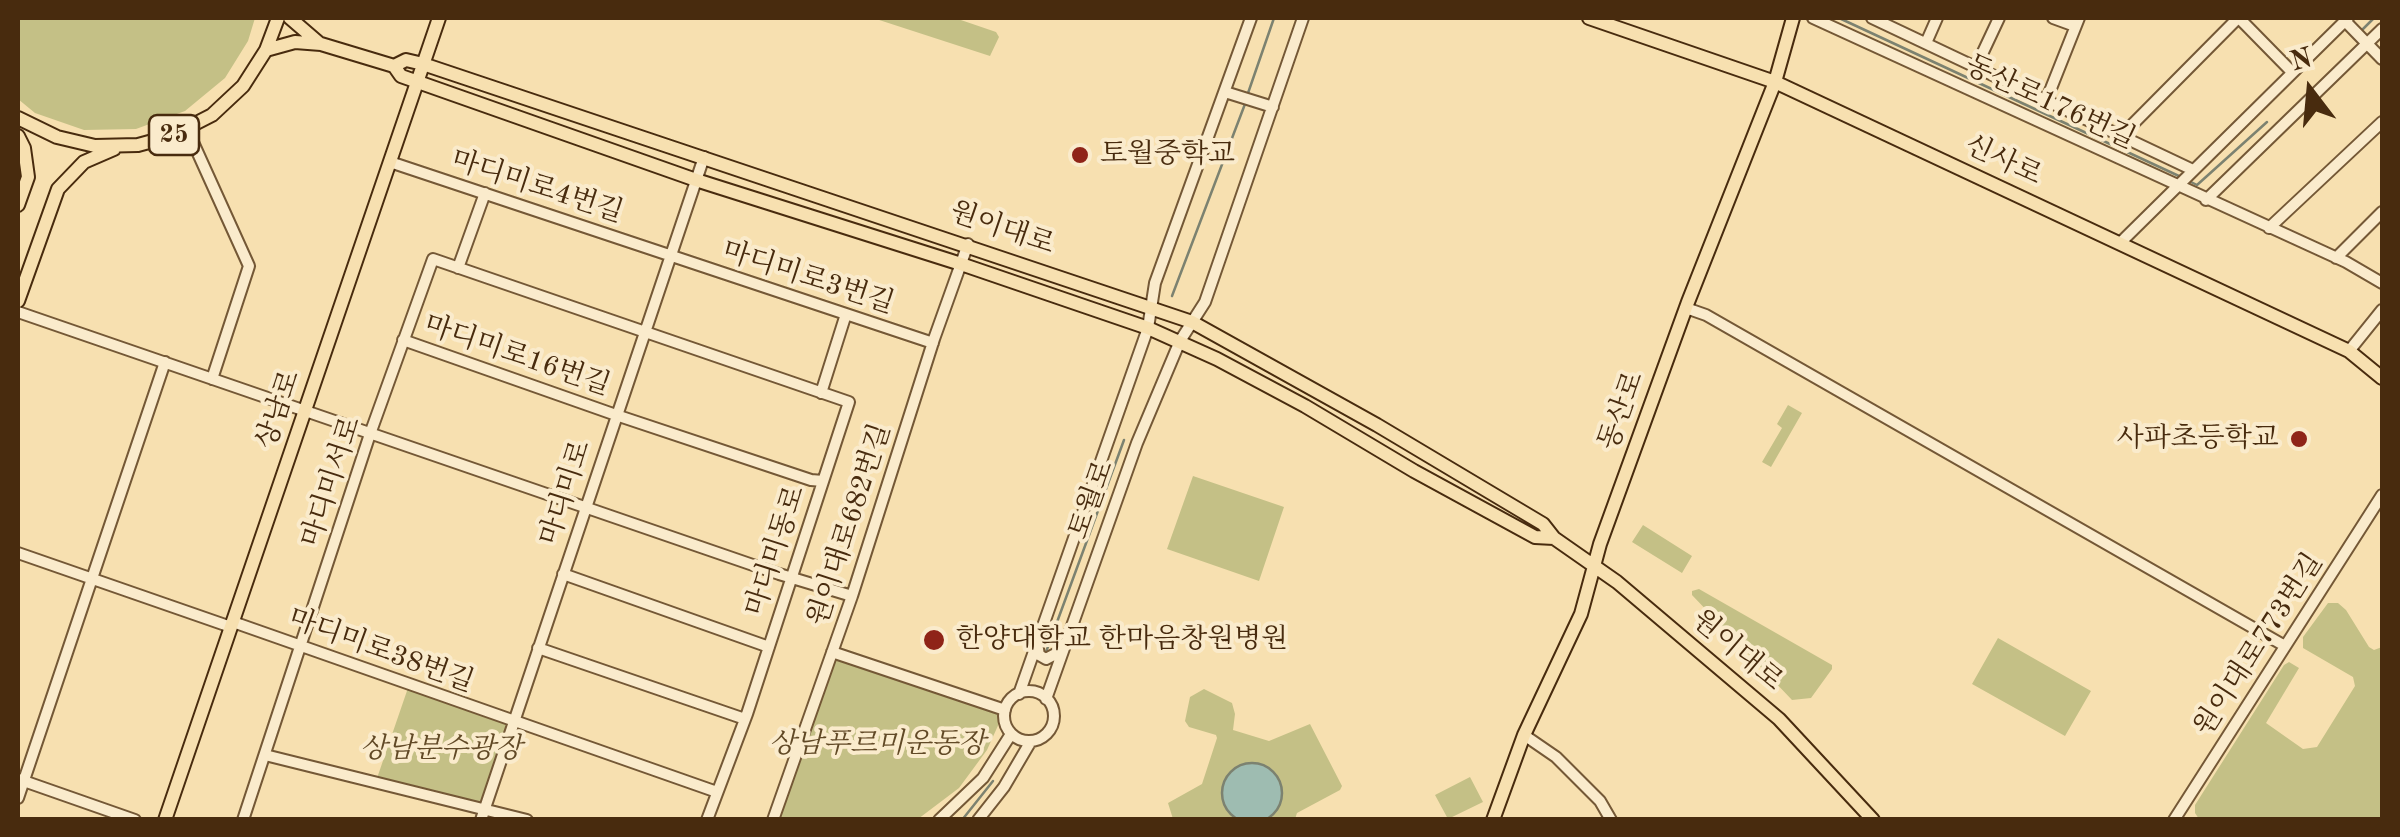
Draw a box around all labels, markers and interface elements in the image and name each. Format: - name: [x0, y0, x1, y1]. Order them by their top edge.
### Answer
- north arrow: [2260, 40, 2360, 140]
- text: N: [2288, 45, 2316, 78]
- street label: 동산로176번길: [1960, 49, 2140, 157]
- road number: 25: [149, 115, 199, 155]
- street label: 신사로: [1959, 129, 2047, 193]
- place label: 토월중학교: [1100, 138, 1235, 172]
- street label: 마디미로4번길: [447, 143, 627, 231]
- marker: 토월중학교: [1069, 144, 1091, 166]
- street label: 원이대로: [945, 196, 1059, 262]
- street label: 마디미로3번길: [718, 234, 898, 322]
- street label: 마디미로16번길: [419, 308, 615, 404]
- street label: 상남로: [250, 366, 308, 454]
- street label: 동산로: [1592, 367, 1652, 455]
- street label: 마디미서로: [295, 412, 369, 552]
- street label: 원이대로682번길: [801, 419, 899, 631]
- place label: 사파초등학교: [2117, 422, 2279, 456]
- marker: 사파초등학교: [2288, 428, 2310, 450]
- street label: 마디미로: [533, 436, 599, 550]
- street label: 토월로: [1062, 456, 1122, 544]
- street label: 마디미동로: [739, 481, 813, 621]
- street label: 원이대로773번길: [2187, 547, 2331, 743]
- street label: 마디미로38번길: [284, 602, 478, 700]
- street label: 원이대로: [1685, 603, 1789, 699]
- place label: 한양대학교 한마음창원병원: [956, 623, 1288, 657]
- marker: 한양대학교 한마음창원병원: [921, 627, 947, 653]
- park label: 상남푸르미운동장: [769, 728, 985, 762]
- park label: 상남분수광장: [360, 733, 522, 767]

